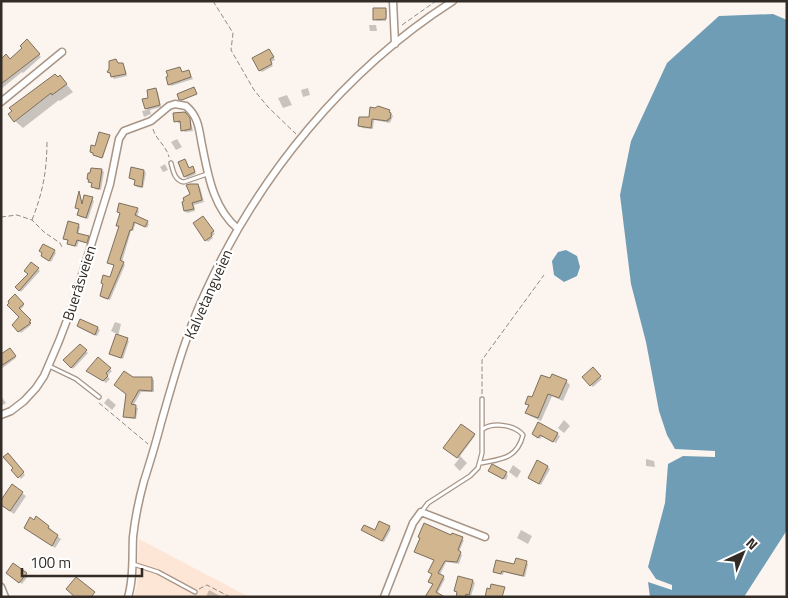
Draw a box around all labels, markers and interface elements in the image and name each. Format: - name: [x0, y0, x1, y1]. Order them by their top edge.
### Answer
- street label: Bueråsveien: [56, 242, 102, 324]
- street label: Kalvetangveien: [178, 245, 238, 343]
- north arrow: [718, 528, 768, 578]
- text: N: [742, 532, 763, 554]
- scale bar: [22, 546, 142, 578]
- text: 100 m: [30, 551, 71, 574]

